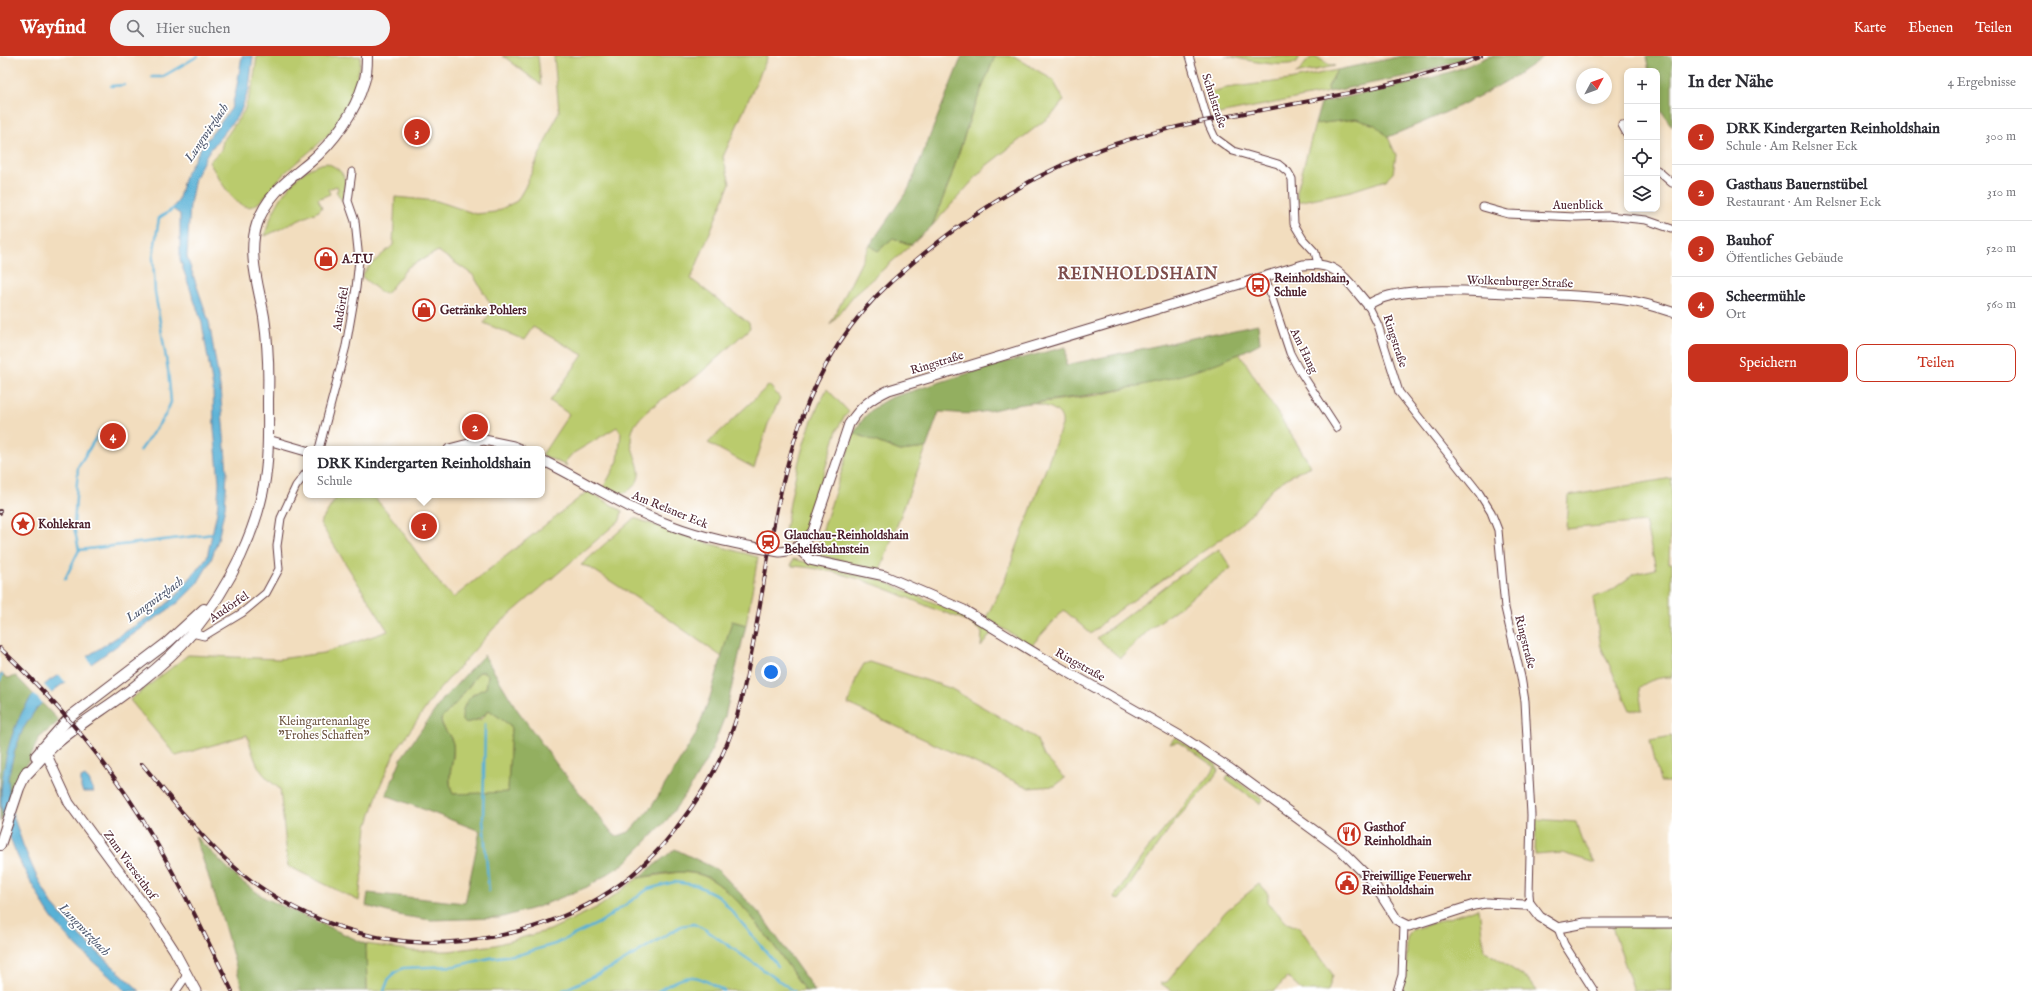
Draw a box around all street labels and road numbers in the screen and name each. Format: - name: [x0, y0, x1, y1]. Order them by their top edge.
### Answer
- street label: Schulstraße: [1198, 72, 1230, 131]
- street label: Auenblick: [1552, 198, 1604, 213]
- street label: Wolkenburger Straße: [1467, 273, 1574, 291]
- street label: Audörfel: [330, 285, 352, 333]
- street label: Ringstraße: [1379, 313, 1411, 370]
- street label: Am Hang: [1286, 325, 1322, 376]
- street label: Ringstraße: [909, 348, 966, 378]
- street label: Am Relsner Eck: [629, 488, 711, 532]
- street label: Audörfel: [205, 588, 252, 626]
- street label: Ringstraße: [1511, 614, 1539, 671]
- street label: Ringstraße: [1052, 645, 1108, 685]
- street label: Zum Vierseithof: [100, 828, 162, 905]

